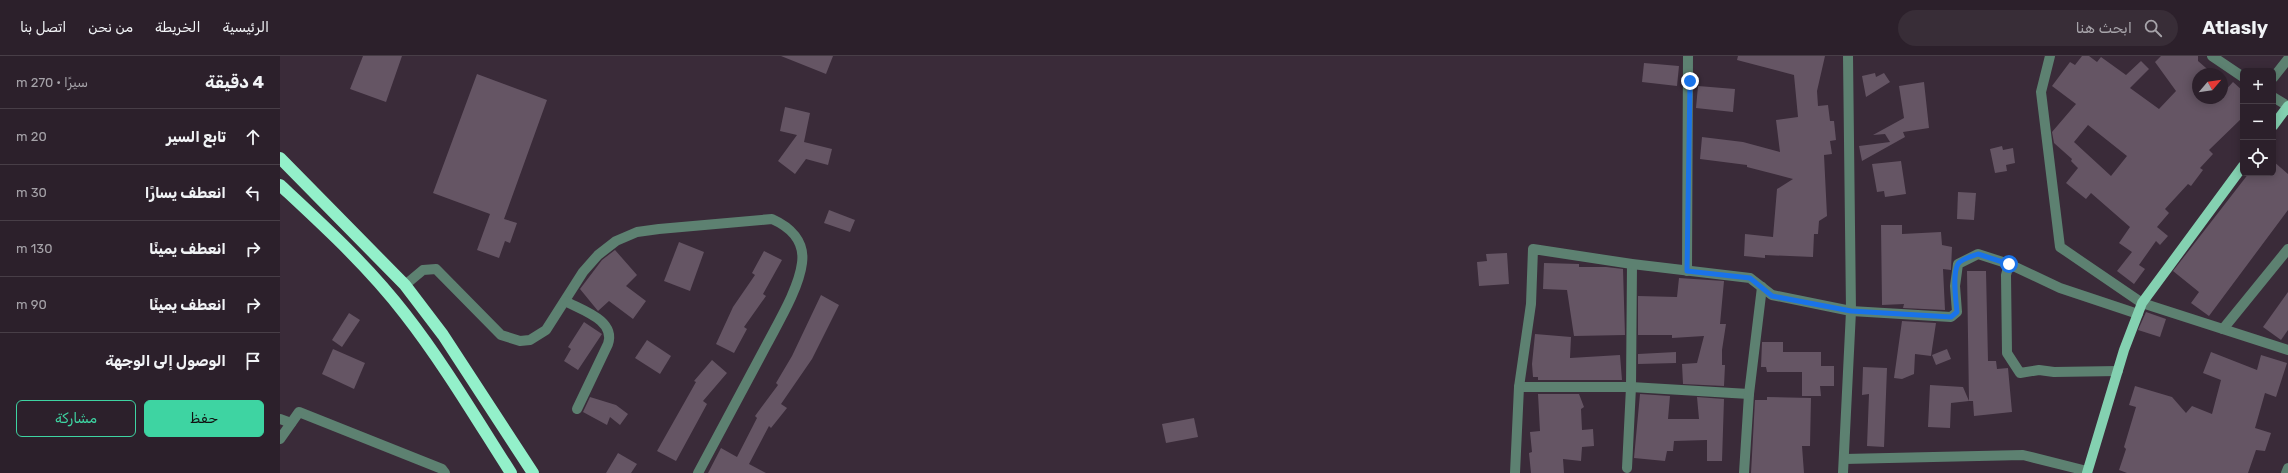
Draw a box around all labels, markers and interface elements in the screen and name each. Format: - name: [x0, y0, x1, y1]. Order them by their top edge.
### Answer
- search box: [1898, 10, 2178, 46]
- text: Atlasly: [2202, 16, 2268, 39]
- icon: search: [2142, 17, 2164, 39]
- text: اتصل بنا: [20, 19, 66, 36]
- text: من نحن: [88, 19, 133, 36]
- text: الخريطة: [155, 19, 200, 36]
- text: الرئيسية: [222, 19, 269, 36]
- text: ابحث هنا: [2076, 19, 2132, 37]
- north arrow: [2192, 68, 2228, 104]
- map controls: [2240, 68, 2276, 176]
- button: +: [2240, 68, 2276, 104]
- text: 4 دقيقة: [205, 72, 264, 92]
- route end: [1681, 72, 1699, 90]
- text: سيرًا · 270 m: [16, 75, 88, 90]
- button: −: [2240, 104, 2276, 140]
- icon: ahead: [242, 126, 264, 148]
- text: تابع السير: [166, 128, 226, 146]
- text: 20 m: [16, 129, 47, 144]
- button: locate: [2240, 140, 2276, 176]
- icon: left: [242, 182, 264, 204]
- text: انعطف يسارًا: [145, 184, 226, 202]
- text: 30 m: [16, 185, 47, 200]
- icon: right: [242, 238, 264, 260]
- text: انعطف يمينًا: [149, 240, 226, 258]
- text: 130 m: [16, 241, 52, 256]
- route start: [2000, 255, 2018, 273]
- icon: right: [242, 294, 264, 316]
- text: انعطف يمينًا: [149, 296, 226, 314]
- text: 90 m: [16, 297, 47, 312]
- icon: arrive: [242, 350, 264, 372]
- text: الوصول إلى الوجهة: [105, 352, 226, 370]
- button: مشاركة: [16, 400, 136, 437]
- button: حفظ: [144, 400, 264, 437]

